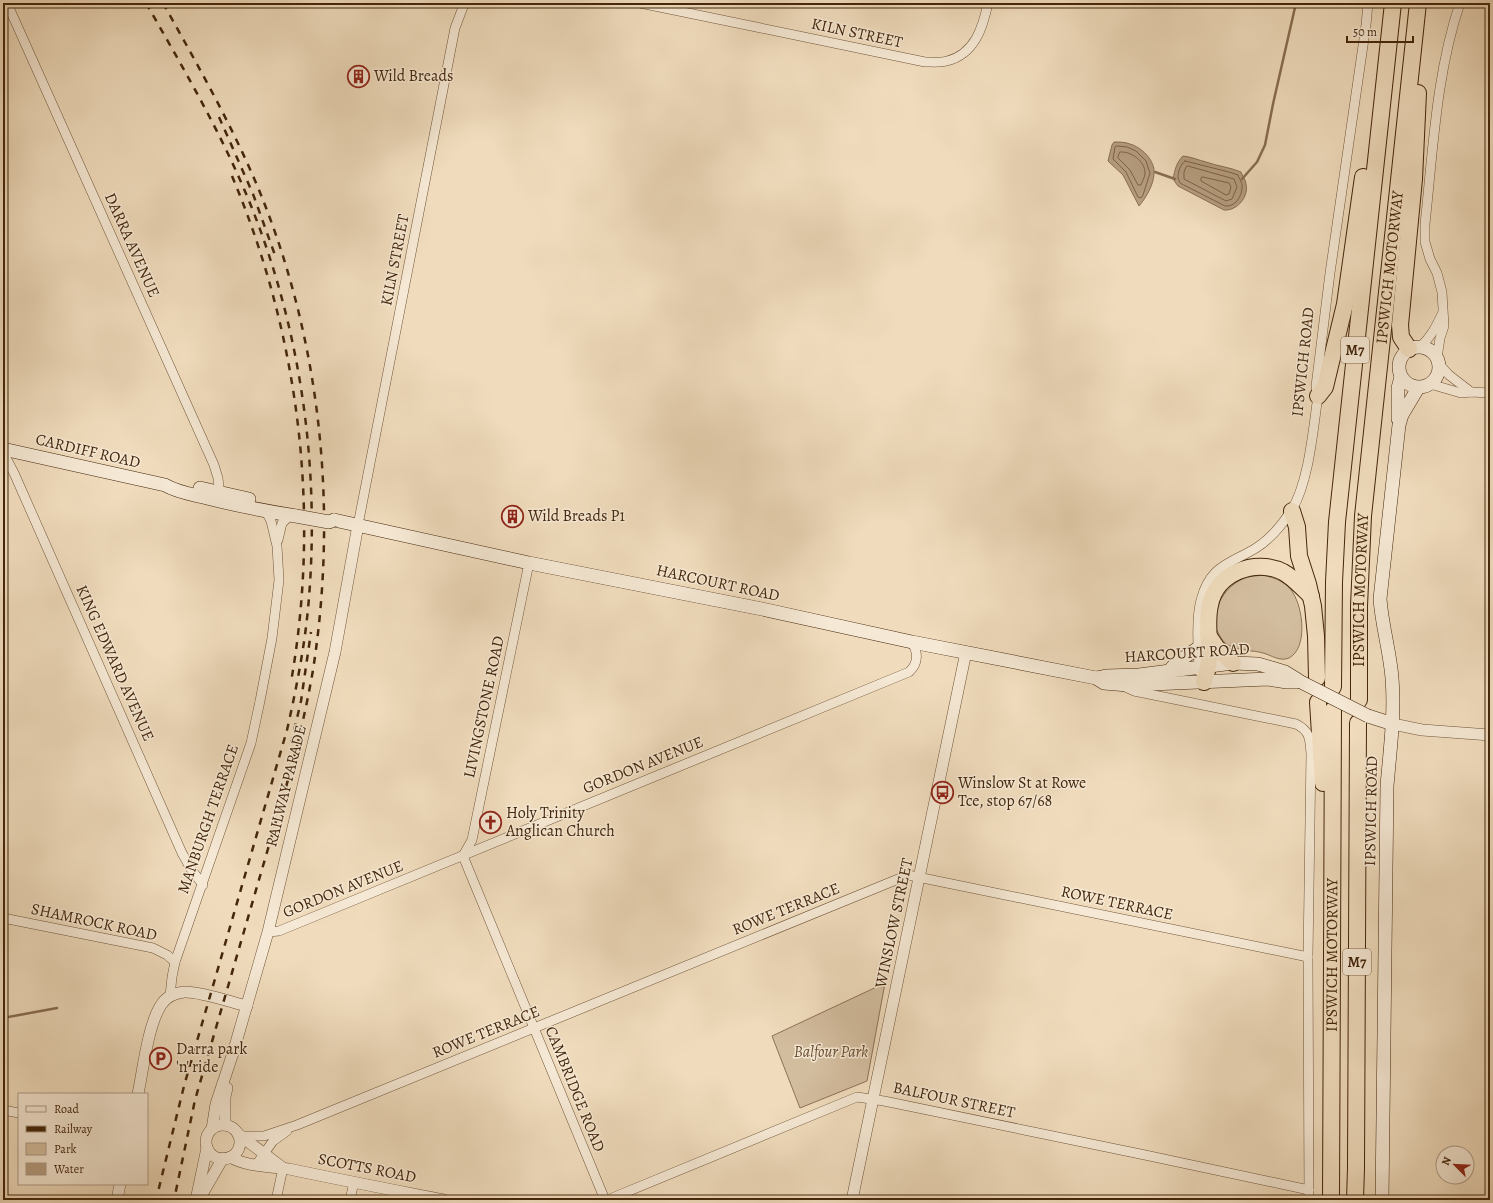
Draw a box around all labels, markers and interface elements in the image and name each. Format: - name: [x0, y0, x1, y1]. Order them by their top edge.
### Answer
- street label: KILN STREET: [809, 13, 905, 53]
- scale bar: [1347, 18, 1413, 44]
- text: 50 m: [1353, 24, 1377, 40]
- building icon: Wild Breads: [345, 63, 371, 89]
- place label: Wild Breads: [373, 65, 453, 87]
- street label: DARRA AVENUE: [99, 189, 165, 301]
- street label: IPSWICH MOTORWAY: [1371, 189, 1409, 345]
- street label: KILN STREET: [375, 212, 415, 308]
- street label: IPSWICH ROAD: [1286, 306, 1320, 418]
- road number: M7: [1341, 337, 1369, 363]
- street label: CARDIFF ROAD: [33, 428, 143, 474]
- building icon: Wild Breads P1: [500, 503, 526, 529]
- place label: Wild Breads P1: [527, 505, 625, 527]
- street label: IPSWICH MOTORWAY: [1348, 512, 1374, 667]
- street label: HARCOURT ROAD: [654, 559, 782, 607]
- street label: KING EDWARD AVENUE: [71, 581, 159, 745]
- street label: LIVINGSTONE ROAD: [458, 634, 510, 780]
- street label: HARCOURT ROAD: [1124, 638, 1250, 668]
- street label: RAILWAY PARADE: [260, 723, 312, 849]
- street label: GORDON AVENUE: [579, 731, 707, 799]
- street label: MANBURGH TERRACE: [172, 741, 244, 897]
- street label: IPSWICH ROAD: [1359, 756, 1383, 866]
- place label: Winslow St at Rowe Tce, stop 67/68: [957, 772, 1086, 812]
- bus stop icon: Winslow St at Rowe Tce, stop 67/68: [930, 779, 956, 805]
- place label: Holy Trinity Anglican Church: [505, 802, 615, 842]
- church icon: Holy Trinity Anglican Church: [477, 809, 503, 835]
- street label: GORDON AVENUE: [279, 855, 407, 923]
- street label: WINSLOW STREET: [869, 856, 919, 991]
- street label: ROWE TERRACE: [729, 877, 843, 941]
- street label: IPSWICH MOTORWAY: [1321, 878, 1343, 1032]
- street label: ROWE TERRACE: [1059, 880, 1175, 926]
- street label: SHAMROCK ROAD: [29, 898, 159, 946]
- road number: M7: [1343, 949, 1371, 975]
- street label: ROWE TERRACE: [429, 1000, 543, 1064]
- street label: CAMBRIDGE ROAD: [540, 1023, 610, 1155]
- place label: Darra park 'n' ride: [176, 1038, 247, 1078]
- park label: Balfour Park: [794, 1041, 868, 1063]
- parking icon: Darra park 'n' ride: [147, 1045, 173, 1071]
- street label: BALFOUR STREET: [891, 1076, 1017, 1124]
- legend: [18, 1093, 148, 1185]
- text: Road: [54, 1101, 80, 1117]
- text: Railway: [54, 1121, 93, 1137]
- text: Park: [54, 1141, 77, 1157]
- north arrow: [1435, 1145, 1475, 1185]
- street label: SCOTTS ROAD: [316, 1148, 418, 1188]
- text: N: [1438, 1154, 1455, 1168]
- text: Water: [53, 1161, 84, 1177]

